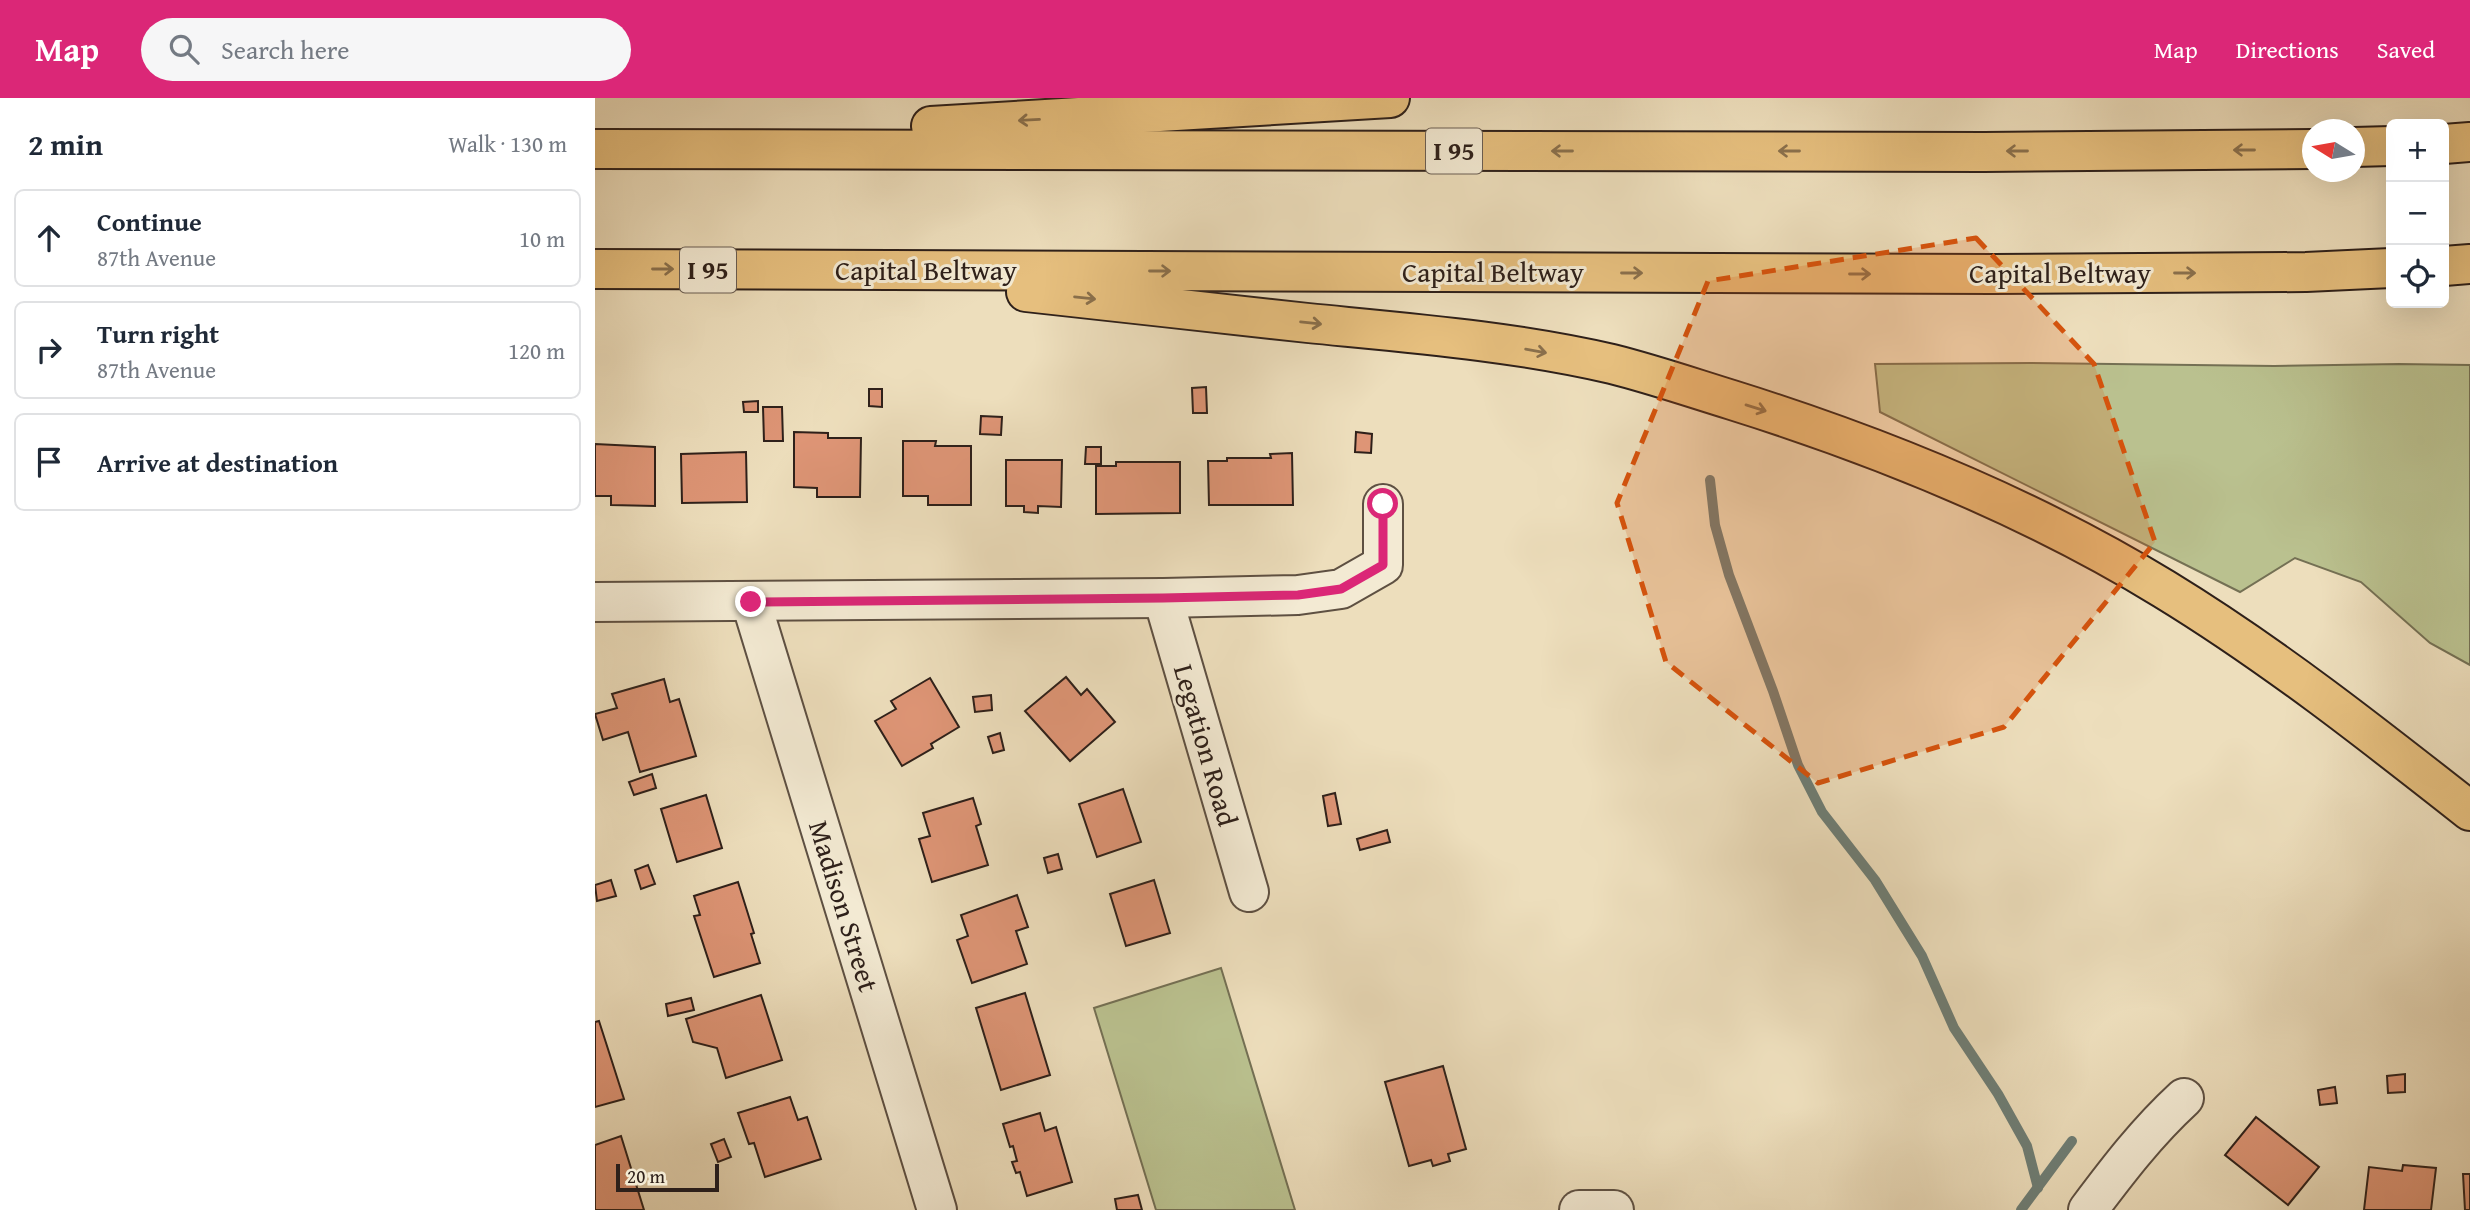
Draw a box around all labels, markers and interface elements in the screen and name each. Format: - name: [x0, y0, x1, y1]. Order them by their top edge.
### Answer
- search box: [141, 18, 631, 81]
- text: Map: [35, 25, 99, 73]
- icon: search: [165, 30, 203, 68]
- text: Search here: [221, 30, 349, 69]
- text: Map: [2154, 32, 2198, 67]
- text: Directions: [2236, 32, 2339, 67]
- text: Saved: [2377, 32, 2435, 67]
- one-way arrow: [1018, 114, 1041, 127]
- north arrow: [2302, 119, 2365, 182]
- map controls: [2386, 119, 2449, 308]
- button: +: [2386, 119, 2449, 182]
- text: 2 min: [28, 122, 103, 166]
- text: Walk · 130 m: [448, 127, 567, 160]
- road number: I 95: [1426, 128, 1482, 174]
- one-way arrow: [2233, 143, 2256, 157]
- one-way arrow: [1551, 144, 1574, 158]
- one-way arrow: [1778, 144, 1801, 158]
- one-way arrow: [2006, 145, 2029, 158]
- button: −: [2386, 182, 2449, 245]
- text: Continue: [97, 202, 202, 241]
- icon: ahead: [30, 219, 68, 257]
- text: 10 m: [519, 222, 565, 255]
- text: 87th Avenue: [97, 241, 216, 274]
- button: locate: [2386, 245, 2449, 308]
- road number: I 95: [680, 248, 736, 293]
- street label: Capital Beltway: [835, 249, 1017, 290]
- street label: Capital Beltway: [1402, 251, 1584, 292]
- street label: Capital Beltway: [1969, 252, 2151, 293]
- one-way arrow: [651, 262, 674, 276]
- one-way arrow: [1148, 264, 1171, 278]
- one-way arrow: [1620, 266, 1643, 280]
- one-way arrow: [2173, 266, 2196, 280]
- one-way arrow: [1848, 267, 1871, 281]
- one-way arrow: [1073, 292, 1095, 305]
- text: Turn right: [97, 314, 219, 353]
- one-way arrow: [1299, 317, 1321, 330]
- icon: right: [30, 331, 68, 369]
- text: 120 m: [508, 334, 565, 367]
- one-way arrow: [1524, 345, 1547, 358]
- text: 87th Avenue: [97, 353, 216, 386]
- one-way arrow: [1745, 402, 1767, 415]
- icon: arrive: [30, 443, 68, 481]
- text: Arrive at destination: [97, 443, 338, 482]
- route start: [1367, 488, 1398, 519]
- route end: [735, 586, 766, 617]
- street label: Legation Road: [1164, 659, 1249, 831]
- street label: Madison Street: [799, 815, 890, 997]
- scale bar: [616, 1161, 719, 1193]
- text: 20 m: [627, 1162, 665, 1190]

